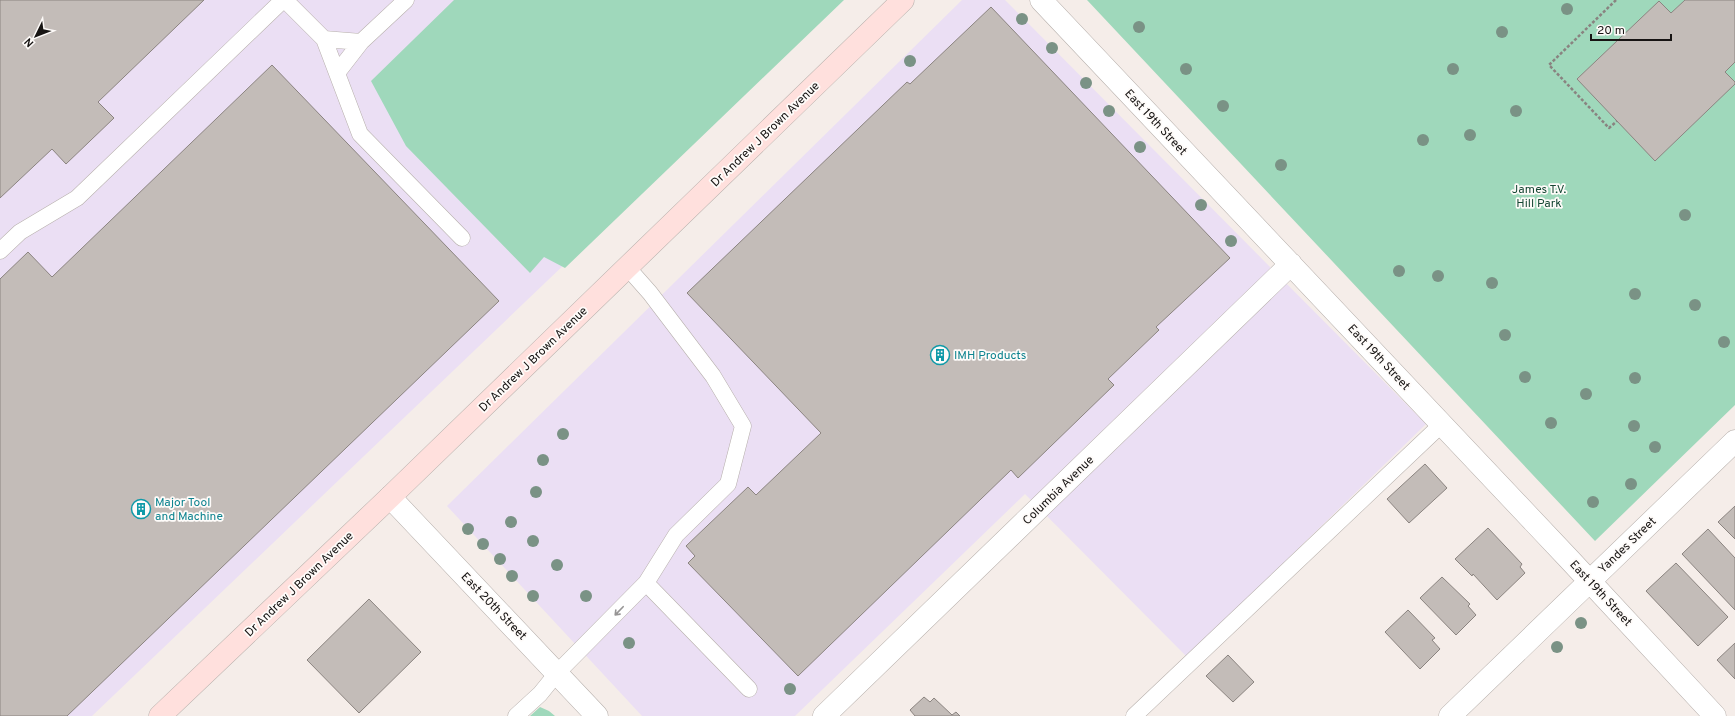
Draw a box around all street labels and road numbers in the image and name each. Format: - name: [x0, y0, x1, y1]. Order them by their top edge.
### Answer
- street label: Dr Andrew J Brown Avenue: [708, 79, 823, 191]
- street label: East 19th Street: [1120, 86, 1190, 159]
- street label: Dr Andrew J Brown Avenue: [476, 304, 591, 416]
- street label: East 19th Street: [1343, 321, 1413, 394]
- street label: Columbia Avenue: [1020, 453, 1098, 529]
- street label: Yandes Street: [1595, 514, 1660, 577]
- street label: Dr Andrew J Brown Avenue: [242, 529, 357, 641]
- street label: East 19th Street: [1565, 557, 1635, 630]
- street label: East 20th Street: [457, 569, 530, 644]

